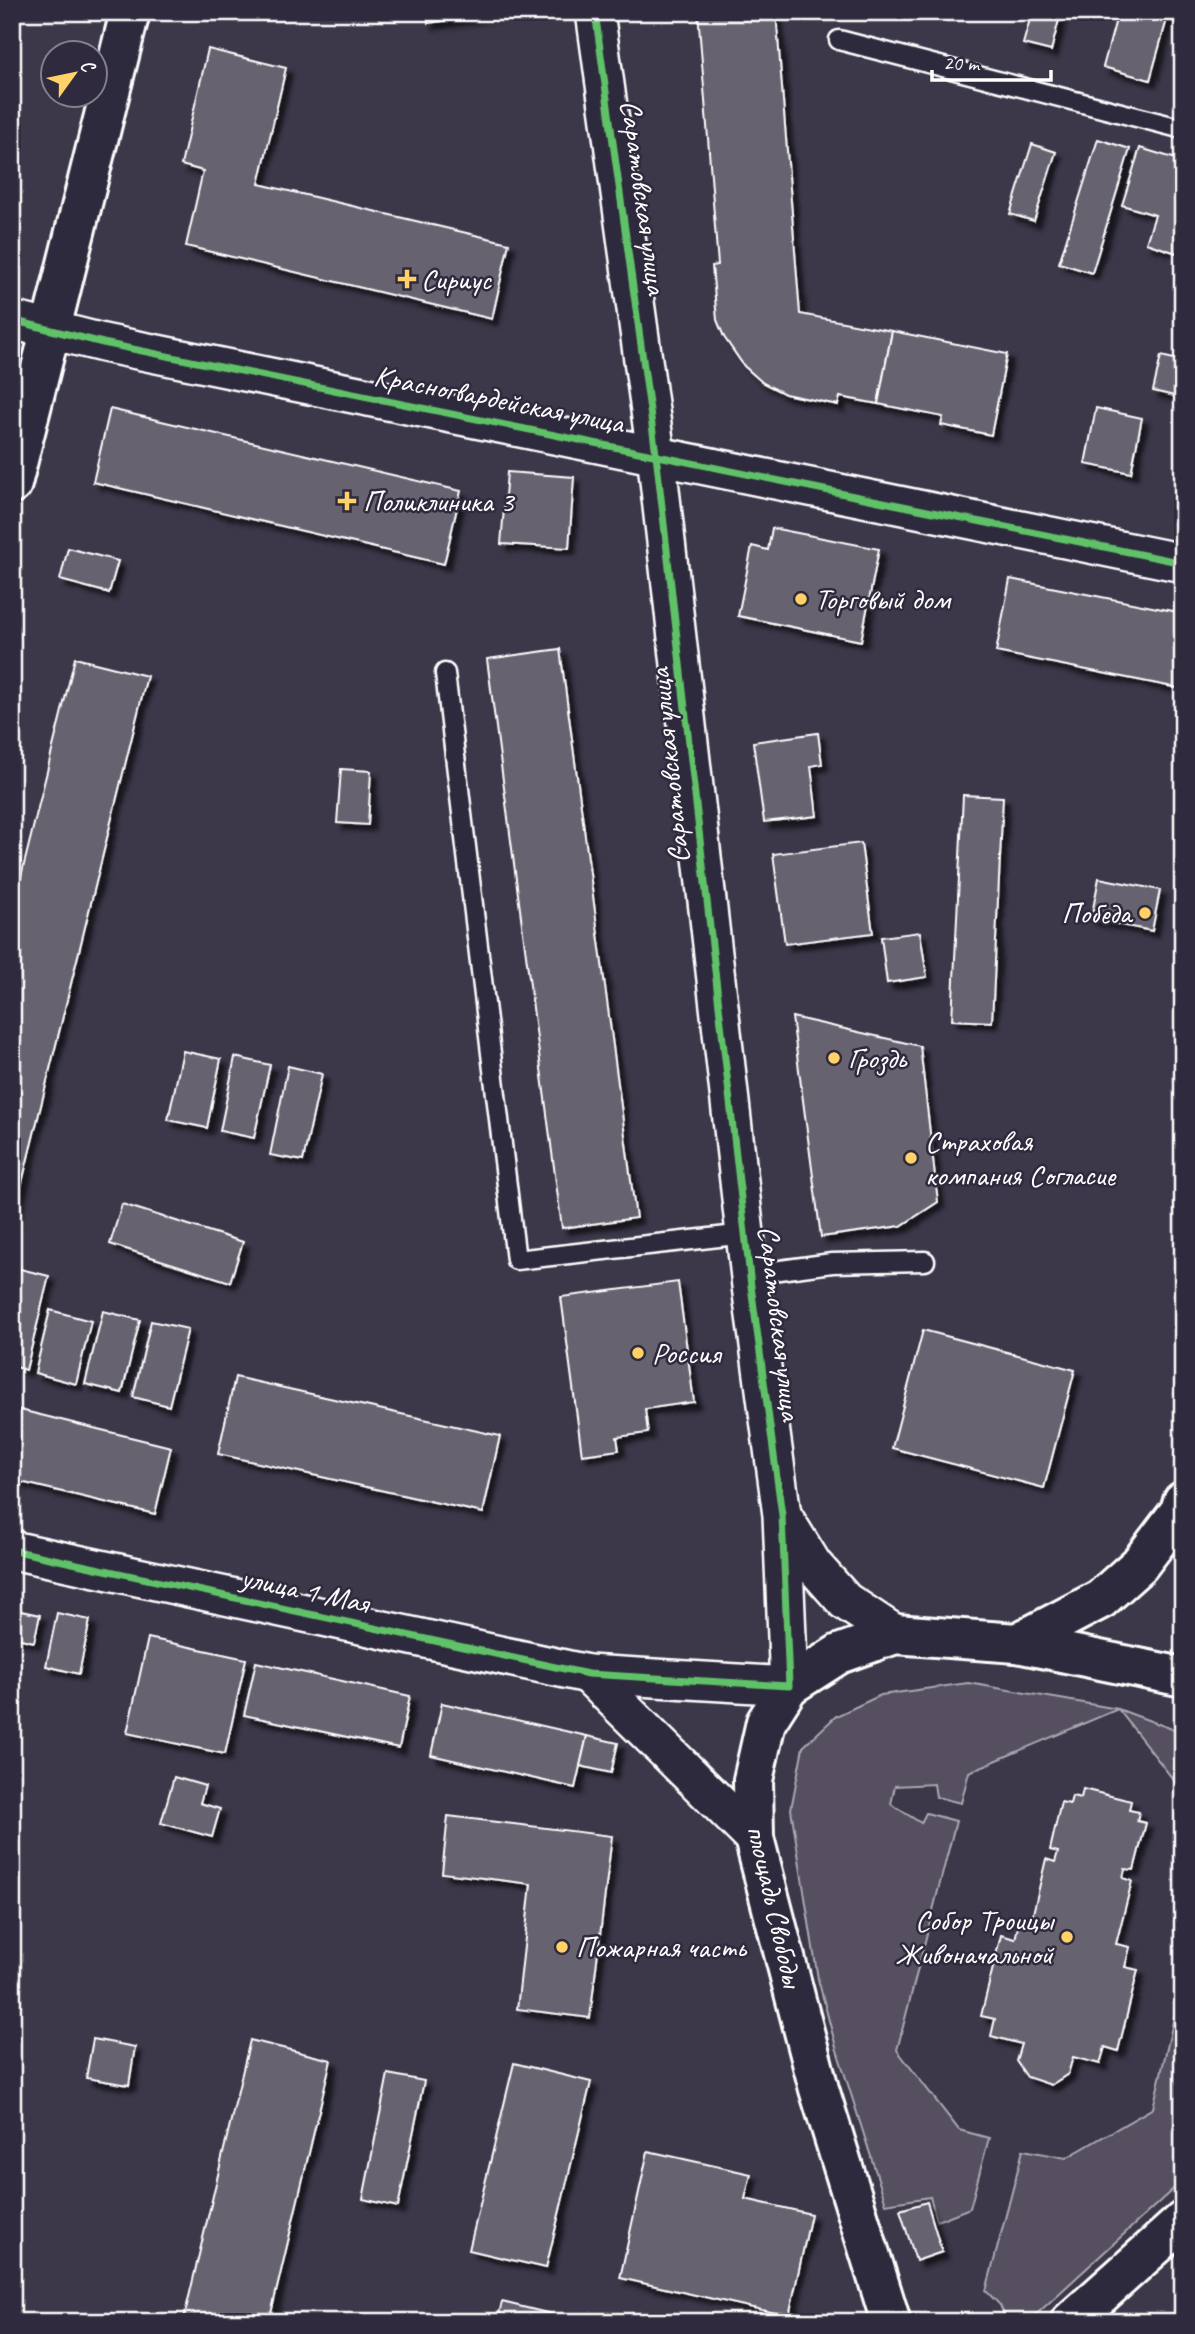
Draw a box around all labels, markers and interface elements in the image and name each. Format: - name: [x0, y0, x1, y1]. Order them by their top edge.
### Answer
- north arrow: [38, 38, 108, 108]
- scale bar: [932, 38, 1052, 82]
- text: 20 m: [943, 50, 981, 76]
- text: С: [75, 55, 101, 78]
- street label: Саратовская улица: [612, 97, 677, 299]
- place label: Сириус: [421, 260, 492, 298]
- marker: Сириус: [399, 271, 415, 287]
- street label: Красногвардейская улица: [371, 356, 629, 442]
- place label: Поликлиника 3: [363, 482, 516, 520]
- marker: Поликлиника 3: [337, 491, 357, 511]
- place label: Торговый дом: [815, 580, 952, 618]
- marker: Торговый дом: [793, 591, 809, 607]
- street label: Саратовская улица: [640, 665, 698, 865]
- place label: Победа: [1061, 894, 1134, 932]
- marker: Победа: [1137, 905, 1153, 921]
- place label: Гроздь: [848, 1039, 908, 1077]
- marker: Гроздь: [826, 1050, 842, 1066]
- place label: Страховая компания Согласие: [925, 1122, 1117, 1194]
- marker: Страховая компания Согласие: [903, 1150, 919, 1166]
- street label: Саратовская улица: [749, 1224, 811, 1424]
- place label: Россия: [652, 1334, 723, 1372]
- marker: Россия: [630, 1345, 646, 1361]
- street label: улица 1 Мая: [236, 1558, 375, 1623]
- street label: площадь Свободы: [738, 1821, 813, 1993]
- place label: Собор Троицы Живоначальной: [895, 1901, 1055, 1973]
- place label: Пожарная часть: [576, 1928, 748, 1966]
- marker: Собор Троицы Живоначальной: [1059, 1929, 1075, 1945]
- marker: Пожарная часть: [554, 1939, 570, 1955]

